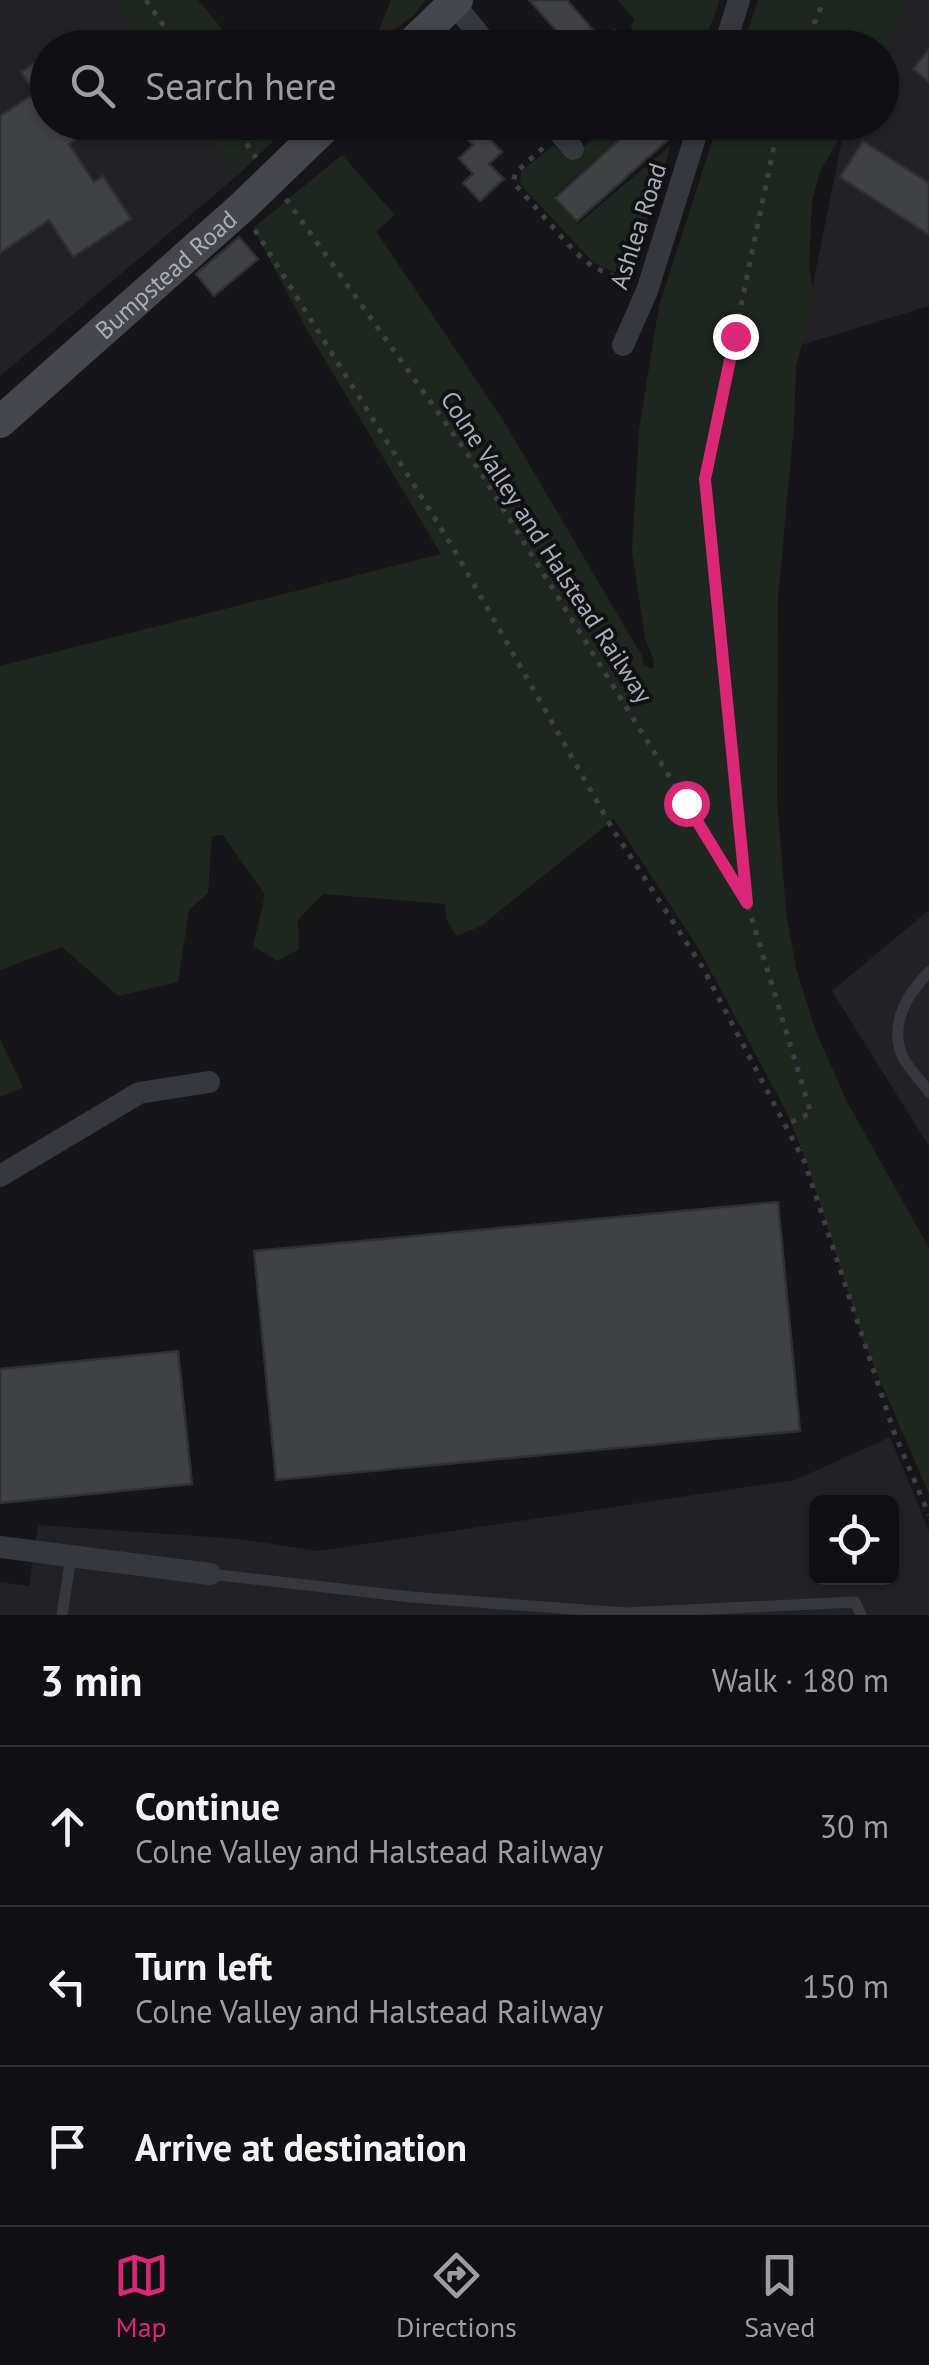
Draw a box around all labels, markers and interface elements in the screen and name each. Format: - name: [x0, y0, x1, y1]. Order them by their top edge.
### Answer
- search box: [30, 30, 899, 140]
- icon: search: [65, 58, 120, 113]
- text: Search here: [145, 61, 337, 110]
- street label: Ashlea Road: [603, 159, 673, 293]
- street label: Bumpstead Road: [89, 203, 244, 346]
- route end: [713, 314, 759, 360]
- street label: Colne Valley and Halstead Railway: [434, 385, 660, 709]
- route start: [664, 781, 710, 827]
- map controls: [809, 1495, 899, 1585]
- button: locate: [809, 1495, 899, 1585]
- text: 3 min: [40, 1653, 142, 1708]
- text: Walk · 180 m: [712, 1659, 889, 1701]
- text: Continue: [135, 1781, 280, 1830]
- icon: ahead: [40, 1799, 95, 1854]
- text: 30 m: [820, 1805, 889, 1847]
- text: Colne Valley and Halstead Railway: [135, 1830, 604, 1872]
- text: Turn left: [135, 1941, 272, 1990]
- icon: left: [40, 1959, 95, 2014]
- text: 150 m: [802, 1965, 889, 2007]
- text: Colne Valley and Halstead Railway: [135, 1990, 604, 2032]
- icon: arrive: [40, 2119, 95, 2174]
- text: Arrive at destination: [135, 2122, 467, 2171]
- tab: Map: [114, 2248, 169, 2345]
- tab: Directions: [396, 2248, 517, 2345]
- tab: Saved: [744, 2248, 815, 2345]

